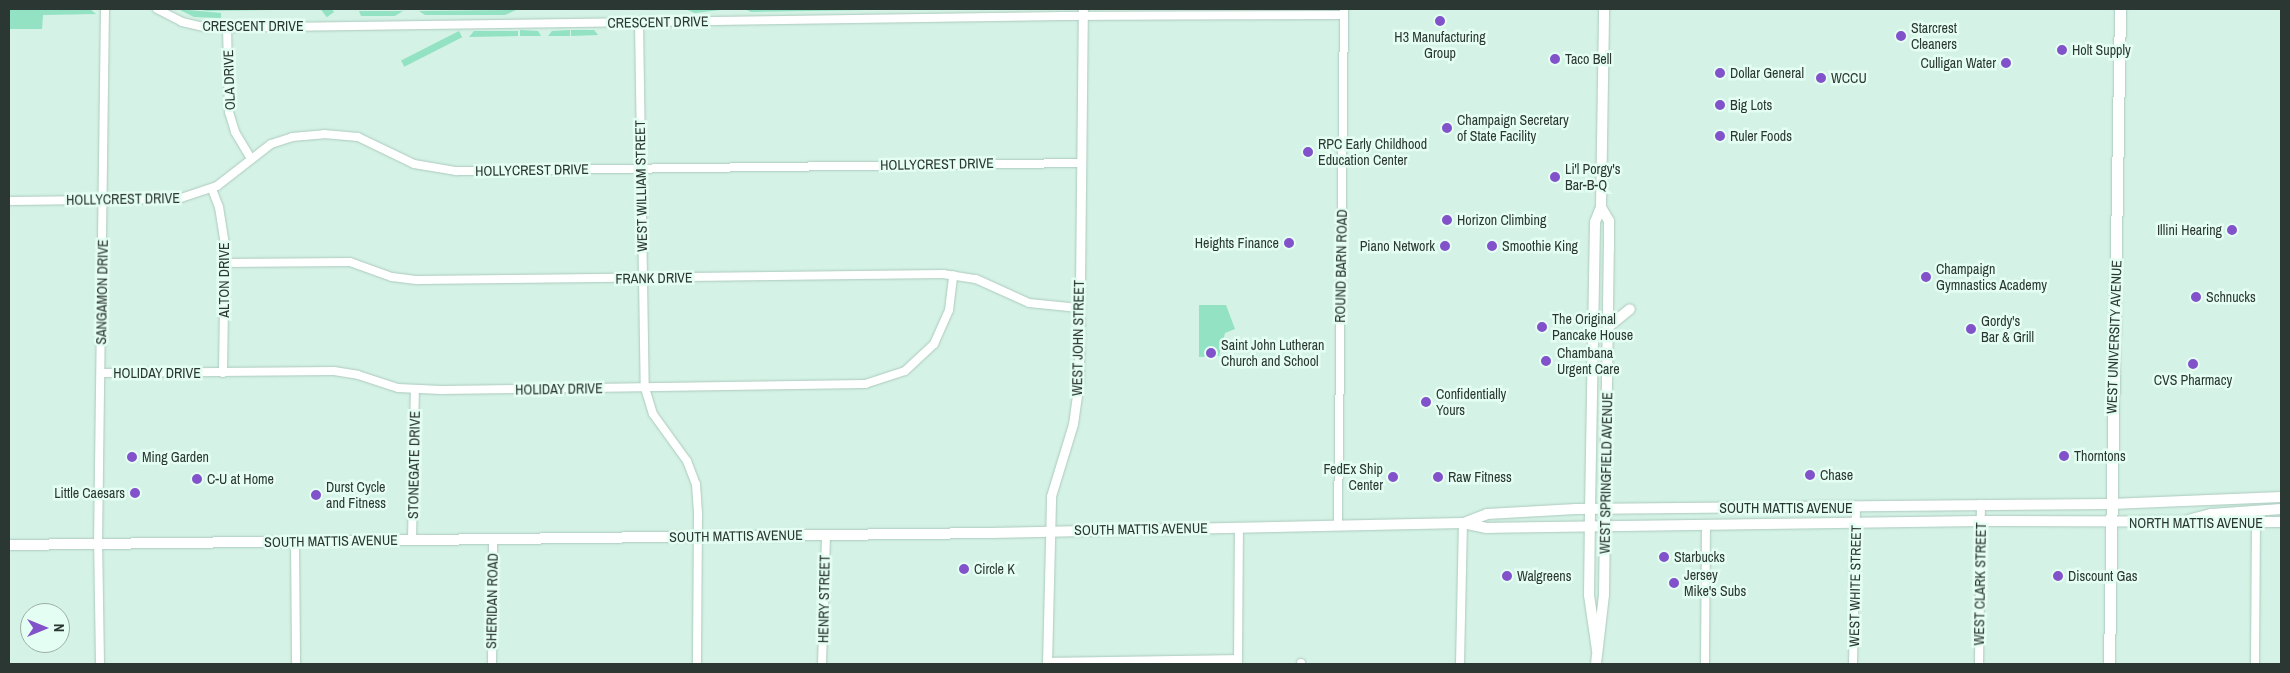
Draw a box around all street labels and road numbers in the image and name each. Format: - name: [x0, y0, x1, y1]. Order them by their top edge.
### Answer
- street label: CRESCENT DRIVE: [607, 13, 709, 31]
- street label: CRESCENT DRIVE: [202, 18, 304, 34]
- street label: OLA DRIVE: [220, 49, 238, 111]
- street label: WEST WILLIAM STREET: [631, 120, 651, 252]
- street label: HOLLYCREST DRIVE: [880, 155, 994, 173]
- street label: HOLLYCREST DRIVE: [475, 161, 589, 179]
- street label: HOLLYCREST DRIVE: [66, 190, 180, 208]
- street label: ROUND BARN ROAD: [1332, 209, 1350, 323]
- street label: SANGAMON DRIVE: [93, 239, 111, 345]
- street label: ALTON DRIVE: [216, 242, 232, 318]
- street label: WEST UNIVERSITY AVENUE: [2103, 259, 2125, 415]
- street label: FRANK DRIVE: [615, 269, 693, 287]
- street label: WEST JOHN STREET: [1069, 280, 1087, 396]
- street label: HOLIDAY DRIVE: [113, 365, 201, 381]
- street label: HOLIDAY DRIVE: [515, 380, 603, 398]
- street label: WEST SPRINGFIELD AVENUE: [1596, 392, 1616, 554]
- street label: STONEGATE DRIVE: [405, 411, 423, 519]
- street label: SOUTH MATTIS AVENUE: [1719, 500, 1853, 516]
- street label: NORTH MATTIS AVENUE: [2129, 515, 2263, 531]
- street label: SOUTH MATTIS AVENUE: [1074, 519, 1208, 539]
- street label: WEST CLARK STREET: [1971, 522, 1989, 646]
- street label: WEST WHITE STREET: [1846, 525, 1864, 647]
- street label: SOUTH MATTIS AVENUE: [669, 526, 803, 546]
- street label: SOUTH MATTIS AVENUE: [264, 531, 398, 551]
- street label: SHERIDAN ROAD: [483, 553, 501, 649]
- street label: HENRY STREET: [815, 555, 833, 643]

